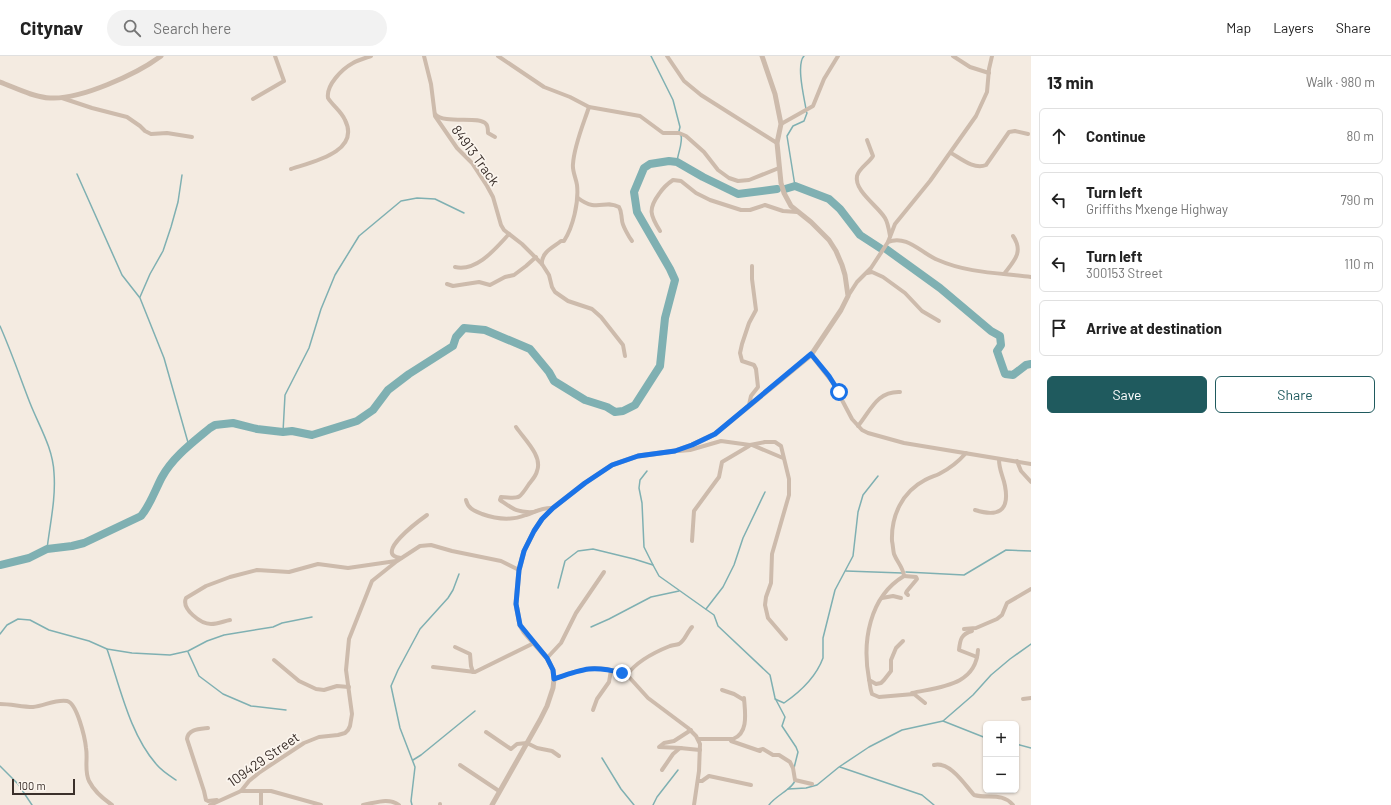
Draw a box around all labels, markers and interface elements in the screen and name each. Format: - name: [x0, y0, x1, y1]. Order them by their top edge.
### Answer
- search box: [107, 10, 387, 46]
- text: Citynav: [20, 16, 83, 39]
- icon: search: [121, 17, 143, 39]
- text: Search here: [153, 19, 231, 37]
- text: Map: [1226, 19, 1251, 36]
- text: Layers: [1273, 19, 1314, 36]
- text: Share: [1336, 19, 1371, 36]
- text: 13 min: [1047, 72, 1093, 92]
- text: Walk · 980 m: [1306, 74, 1375, 90]
- street label: 84913 Track: [448, 121, 504, 189]
- icon: ahead: [1048, 125, 1070, 147]
- text: Continue: [1086, 127, 1146, 145]
- text: 80 m: [1347, 128, 1374, 144]
- text: Turn left: [1086, 183, 1142, 201]
- icon: left: [1048, 189, 1070, 211]
- text: 790 m: [1340, 192, 1374, 208]
- text: Griffiths Mxenge Highway: [1086, 201, 1228, 217]
- text: Turn left: [1086, 247, 1142, 265]
- icon: left: [1048, 253, 1070, 275]
- text: 110 m: [1344, 256, 1374, 272]
- text: 300153 Street: [1086, 265, 1163, 281]
- icon: arrive: [1048, 317, 1070, 339]
- text: Arrive at destination: [1086, 319, 1222, 337]
- button: Save: [1047, 376, 1207, 413]
- button: Share: [1215, 376, 1375, 413]
- route start: [830, 383, 848, 401]
- route end: [613, 664, 631, 682]
- map controls: [983, 721, 1019, 793]
- button: +: [983, 721, 1019, 757]
- street label: 109429 Street: [224, 728, 302, 790]
- button: −: [983, 757, 1019, 793]
- scale bar: [12, 777, 75, 796]
- text: 100 m: [18, 779, 46, 792]

